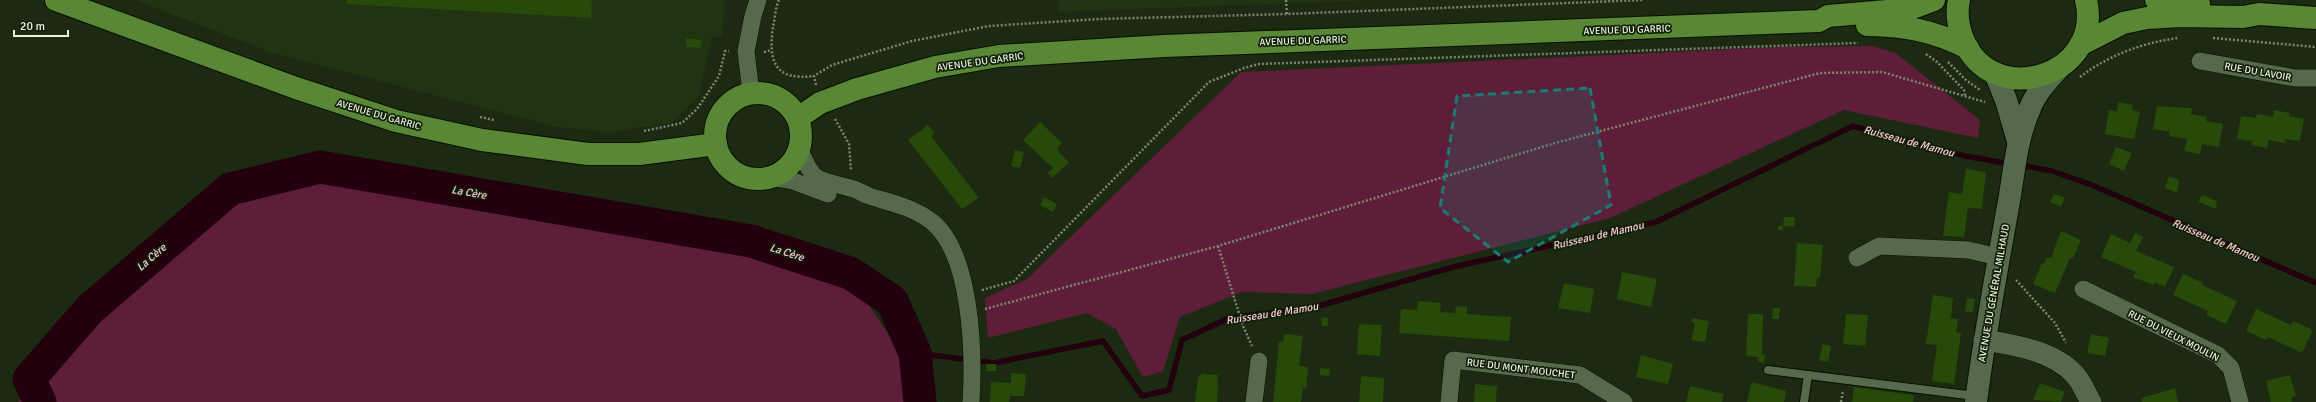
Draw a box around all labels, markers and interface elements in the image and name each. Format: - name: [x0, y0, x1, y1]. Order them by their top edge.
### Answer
- scale bar: [14, 12, 68, 38]
- text: 20 m: [20, 19, 45, 34]
- street label: AVENUE DU GARRIC: [1583, 22, 1671, 38]
- street label: AVENUE DU GARRIC: [1259, 33, 1347, 49]
- street label: AVENUE DU GARRIC: [936, 50, 1024, 74]
- street label: RUE DU LAVOIR: [2223, 60, 2292, 84]
- street label: AVENUE DU GARRIC: [335, 97, 422, 133]
- water label: Ruisseau de Mamou: [1862, 123, 1957, 160]
- water label: La Cère: [451, 183, 488, 202]
- water label: Ruisseau de Mamou: [2170, 216, 2262, 265]
- water label: Ruisseau de Mamou: [1551, 218, 1646, 252]
- street label: AVENUE DU GÉNÉRAL MILHAUD: [1975, 223, 2012, 363]
- water label: La Cère: [134, 241, 169, 274]
- water label: La Cère: [768, 241, 806, 264]
- water label: Ruisseau de Mamou: [1225, 300, 1320, 327]
- street label: RUE DU VIEUX MOULIN: [2126, 308, 2221, 364]
- street label: RUE DU MONT MOUCHET: [1466, 356, 1576, 382]

